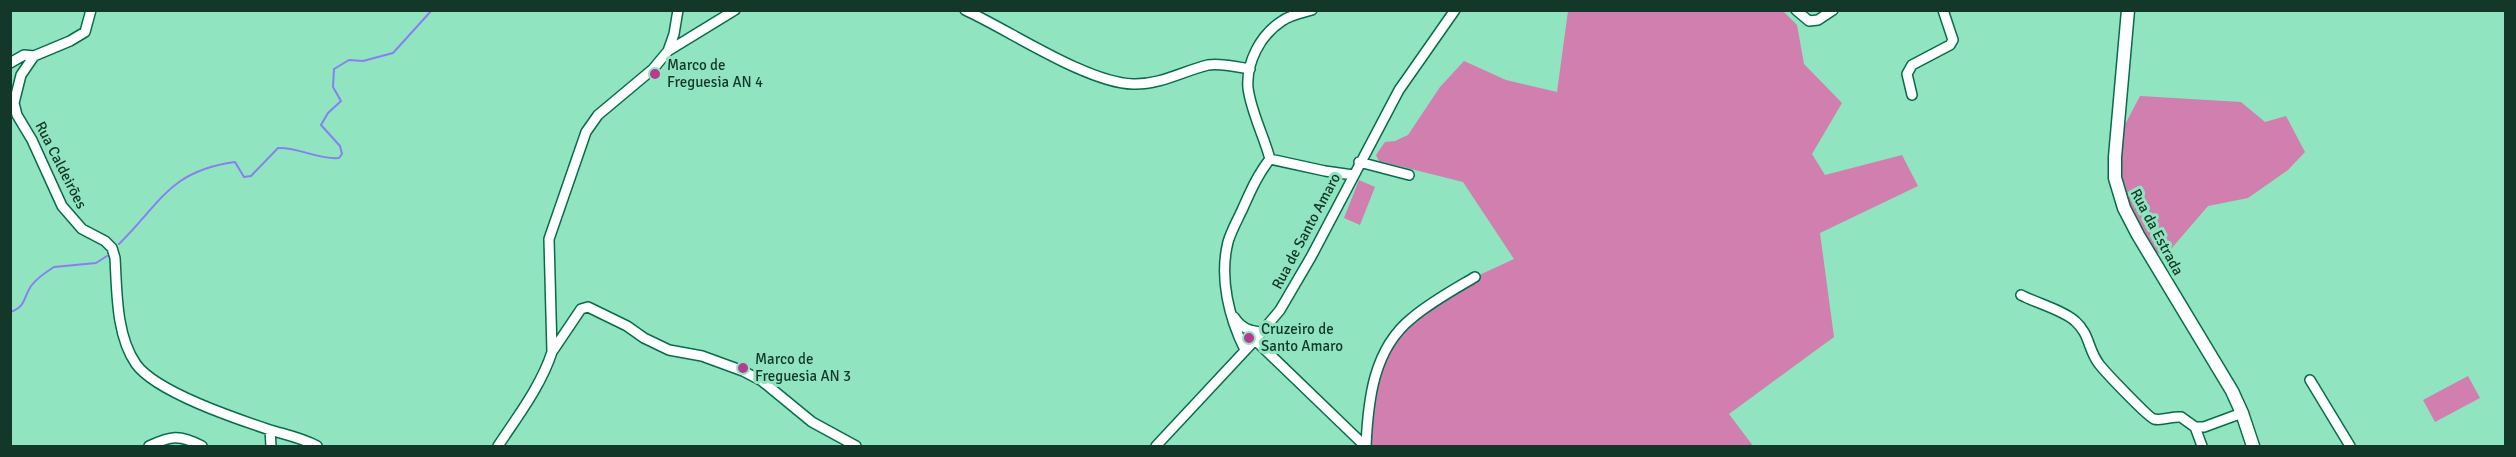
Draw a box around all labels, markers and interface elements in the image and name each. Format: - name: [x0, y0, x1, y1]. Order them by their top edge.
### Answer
- place label: Marco de Freguesia AN 4: [667, 56, 763, 91]
- marker: Marco de Freguesia AN 4: [648, 67, 662, 81]
- street label: Rua Caldeirões: [31, 118, 91, 212]
- street label: Rua de Santo Amaro: [1268, 170, 1344, 292]
- street label: Rua da Estrada: [2127, 186, 2187, 278]
- place label: Cruzeiro de Santo Amaro: [1261, 320, 1343, 355]
- marker: Cruzeiro de Santo Amaro: [1242, 331, 1256, 345]
- place label: Marco de Freguesia AN 3: [755, 350, 851, 385]
- marker: Marco de Freguesia AN 3: [736, 361, 750, 375]

